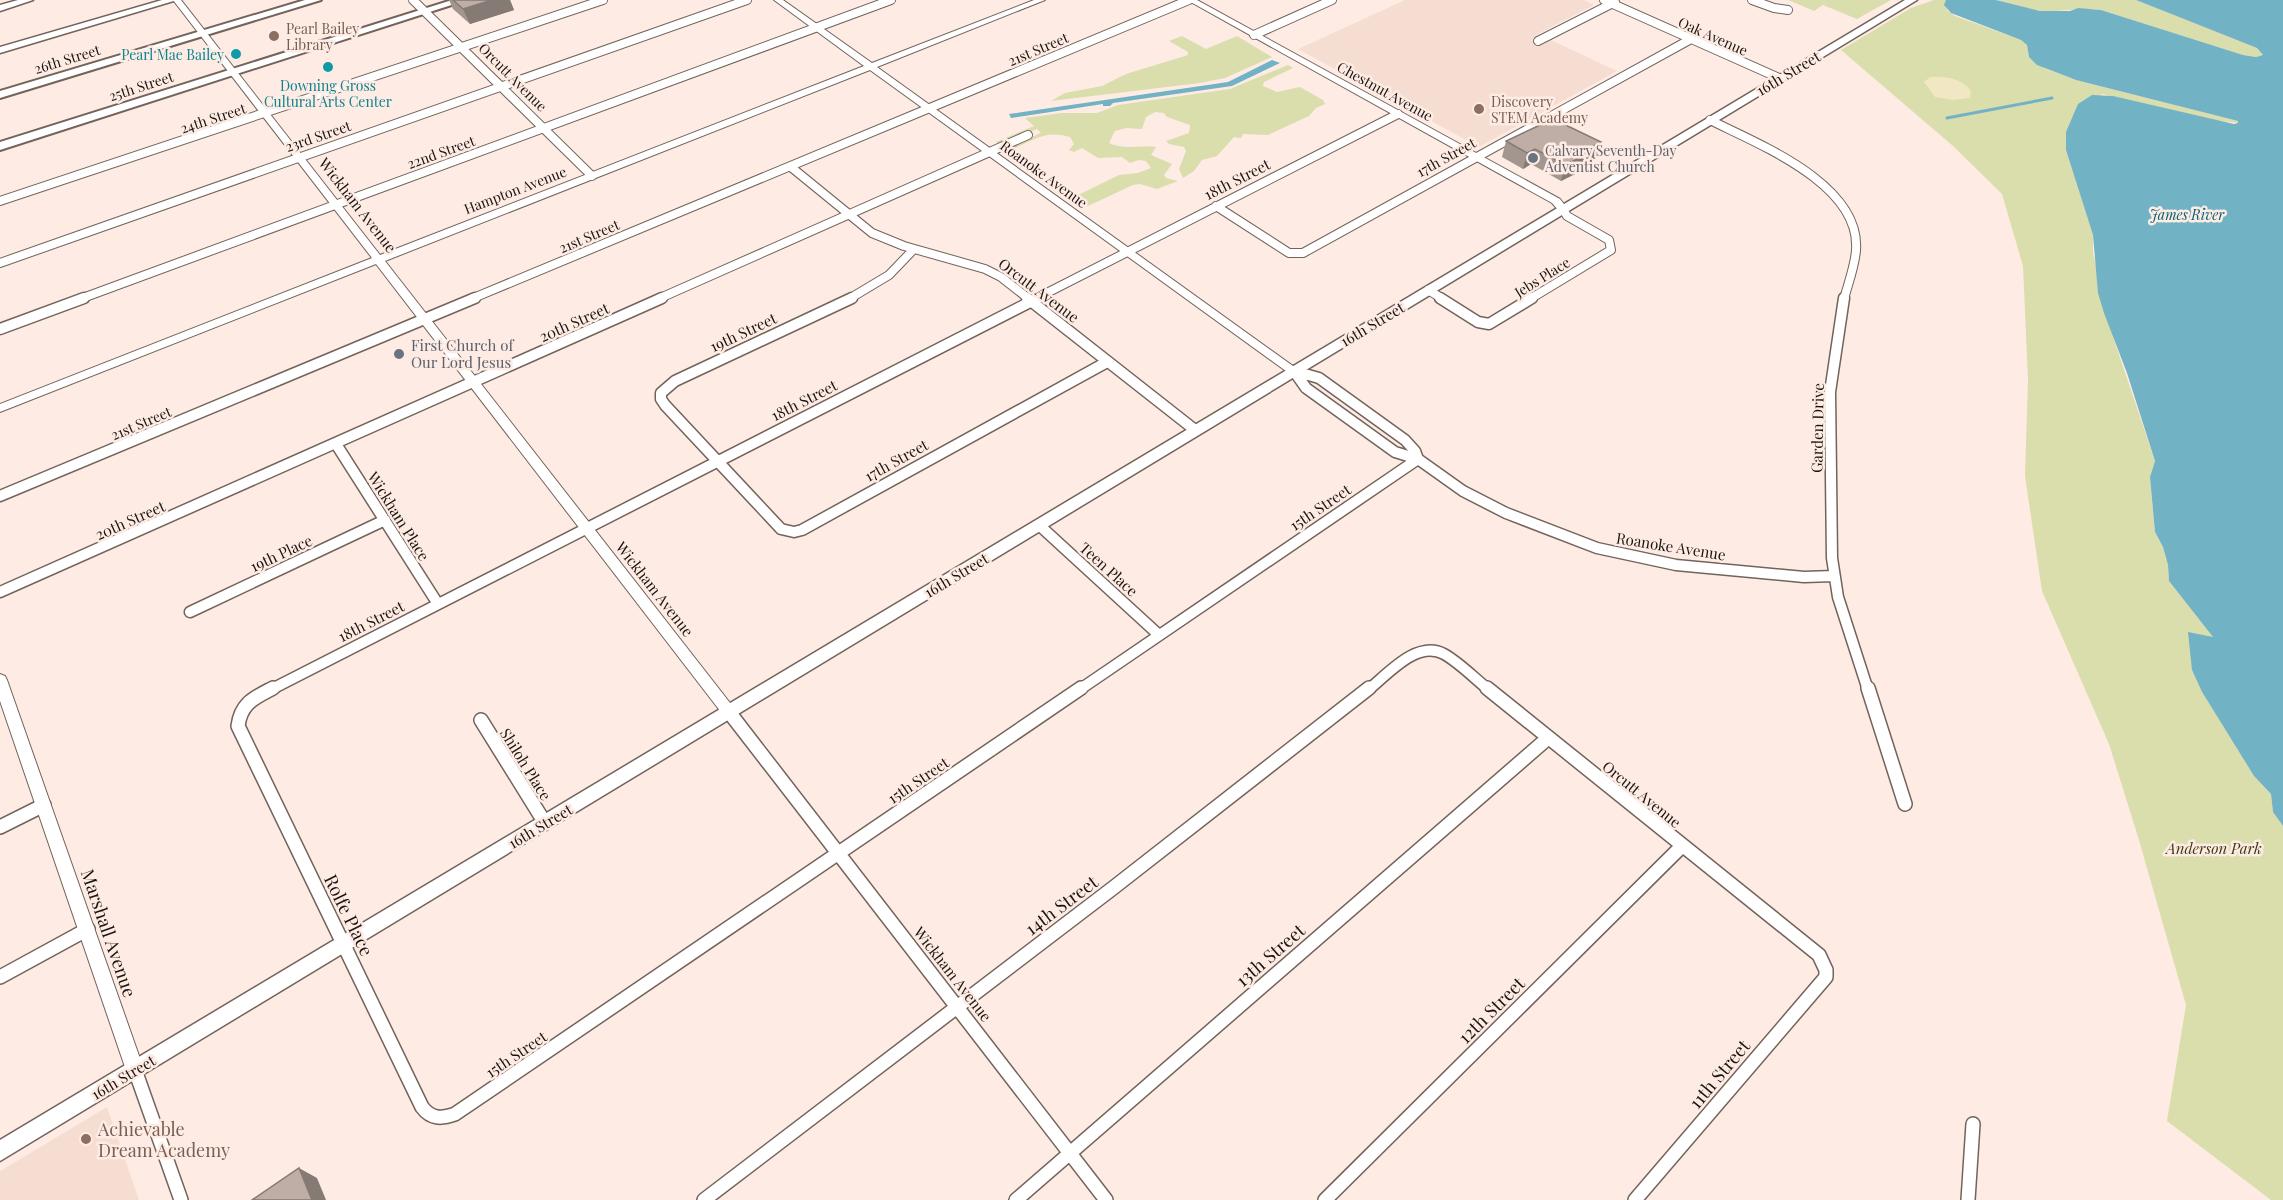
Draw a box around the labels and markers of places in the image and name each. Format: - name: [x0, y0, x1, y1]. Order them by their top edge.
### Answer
- place label: Pearl Bailey Library: [286, 19, 359, 54]
- marker: Pearl Bailey Library: [267, 29, 281, 43]
- place label: Pearl Mae Bailey: [121, 45, 224, 64]
- marker: Pearl Mae Bailey: [229, 47, 243, 61]
- marker: Downing Gross Cultural Arts Center: [321, 60, 335, 74]
- place label: Downing Gross Cultural Arts Center: [264, 76, 393, 111]
- place label: Discovery STEM Academy: [1491, 92, 1588, 127]
- marker: Discovery STEM Academy: [1472, 102, 1486, 116]
- place label: Calvary Seventh-Day Adventist Church: [1544, 141, 1677, 176]
- marker: Calvary Seventh-Day Adventist Church: [1526, 151, 1540, 165]
- place label: First Church of Our Lord Jesus: [411, 335, 514, 372]
- marker: First Church of Our Lord Jesus: [392, 347, 406, 361]
- place label: Achievable Dream Academy: [97, 1117, 230, 1162]
- marker: Achievable Dream Academy: [79, 1132, 93, 1146]

